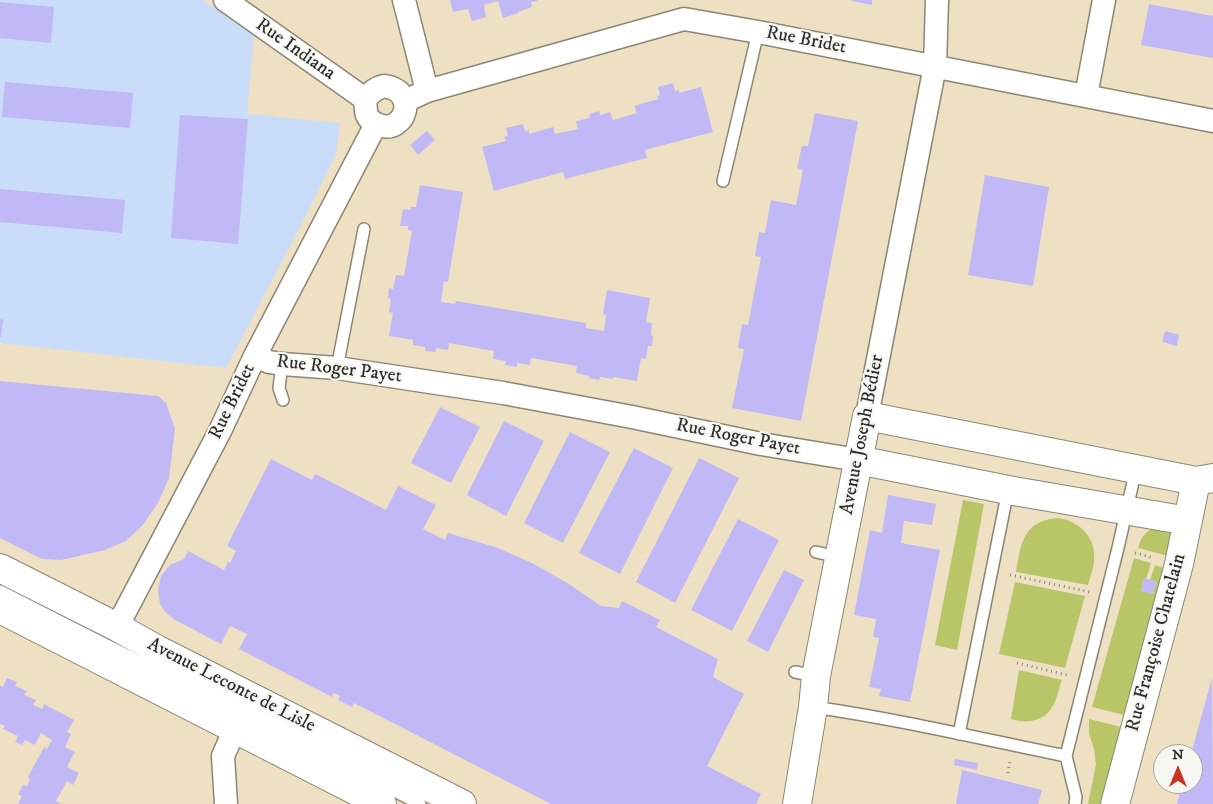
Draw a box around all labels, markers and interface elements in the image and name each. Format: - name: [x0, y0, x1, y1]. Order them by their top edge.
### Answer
- street label: Rue Indiana: [251, 14, 339, 86]
- street label: Rue Bridet: [764, 22, 848, 60]
- street label: Rue Roger Payet: [275, 351, 403, 389]
- street label: Avenue Joseph Bédier: [836, 353, 890, 517]
- street label: Rue Bridet: [205, 361, 261, 443]
- street label: Rue Roger Payet: [674, 415, 802, 461]
- street label: Rue Françoise Chatelain: [1122, 552, 1192, 734]
- street label: Avenue Leconte de Lisle: [143, 634, 319, 738]
- north arrow: [1153, 744, 1203, 794]
- text: N: [1172, 746, 1184, 764]

